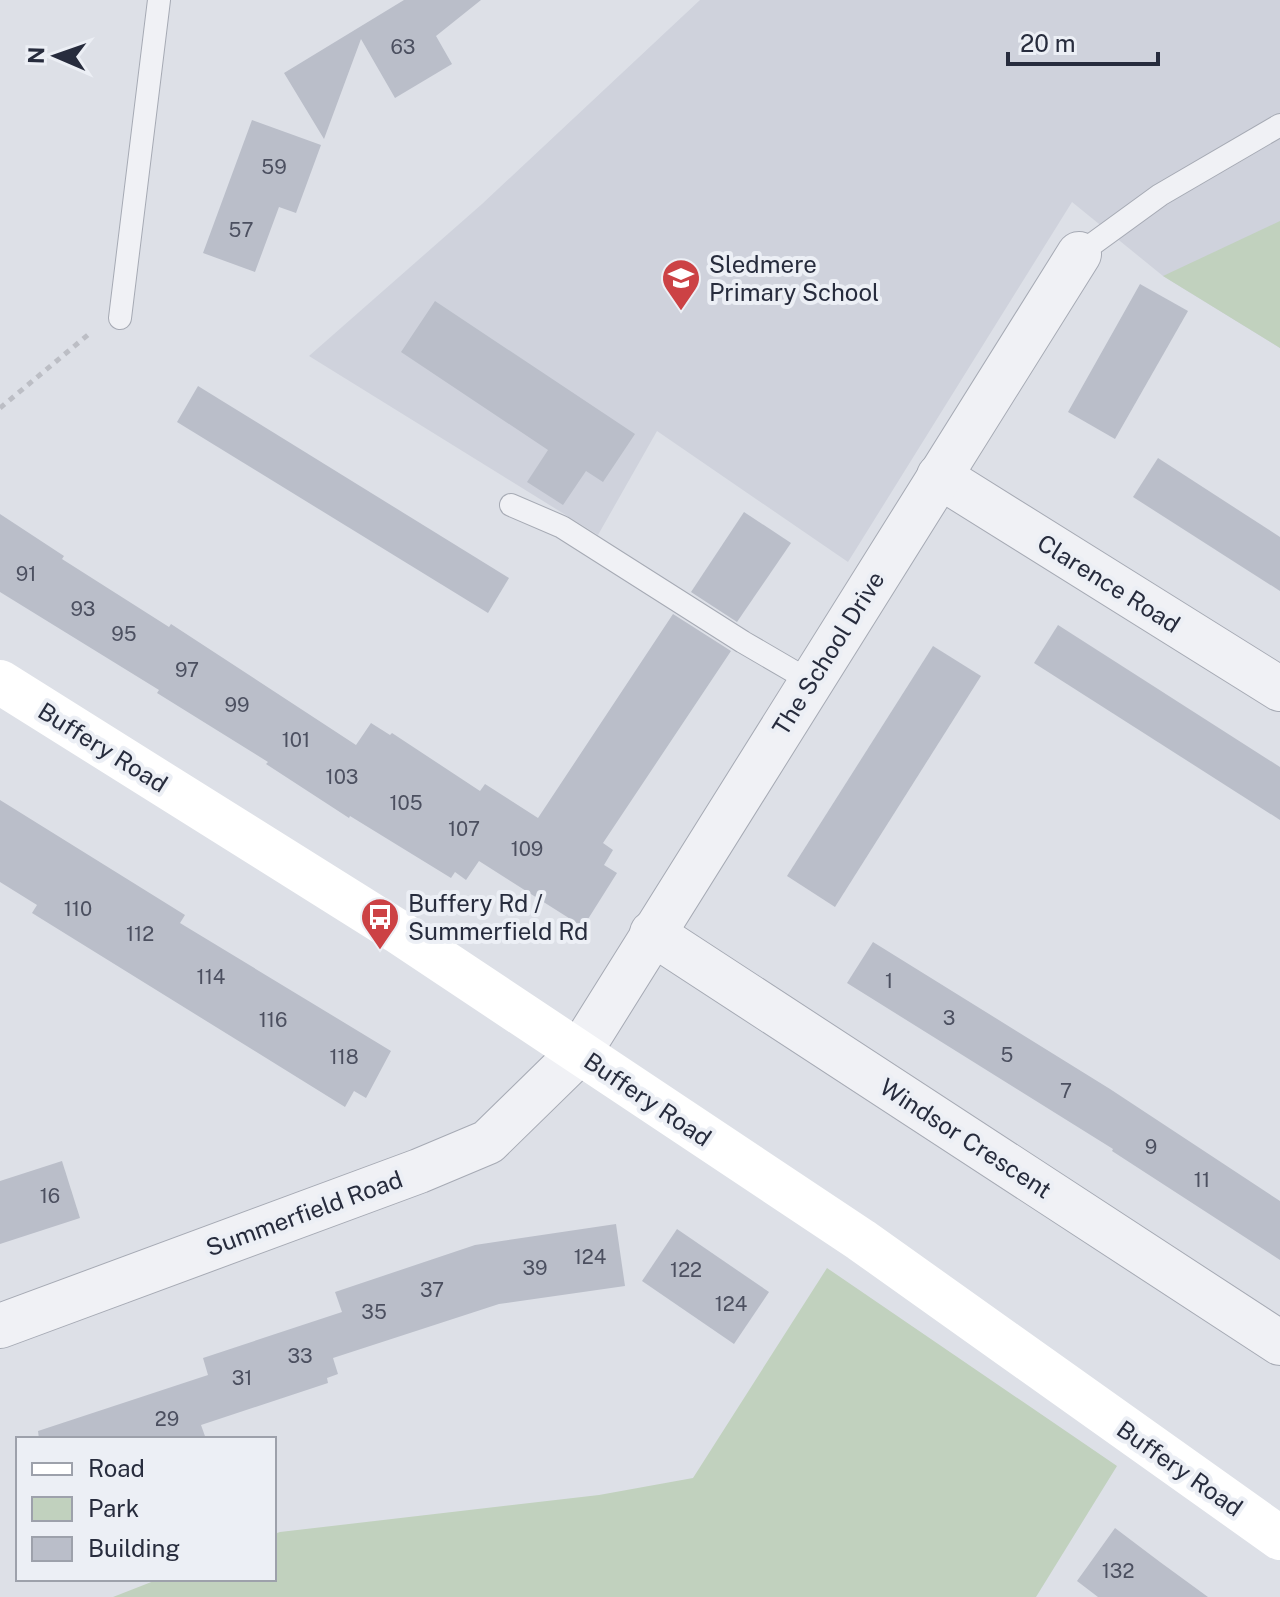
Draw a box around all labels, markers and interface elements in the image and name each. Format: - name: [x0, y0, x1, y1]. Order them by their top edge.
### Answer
- north arrow: [16, 16, 96, 96]
- scale bar: [1008, 16, 1158, 66]
- text: 20 m: [1020, 29, 1076, 57]
- house number: 63: [391, 35, 415, 59]
- text: N: [23, 46, 49, 64]
- house number: 59: [261, 155, 287, 179]
- house number: 57: [229, 218, 253, 242]
- place label: Sledmere Primary School: [709, 250, 879, 306]
- school or university icon: Sledmere Primary School: [660, 257, 702, 312]
- street label: Clarence Road: [1033, 528, 1185, 638]
- house number: 91: [16, 562, 36, 586]
- street label: The School Drive: [766, 566, 890, 740]
- house number: 93: [71, 597, 95, 621]
- house number: 95: [111, 622, 137, 646]
- house number: 97: [175, 658, 199, 682]
- house number: 99: [225, 693, 249, 717]
- street label: Buffery Road: [33, 696, 173, 798]
- house number: 101: [282, 728, 310, 752]
- house number: 103: [326, 765, 358, 789]
- house number: 105: [389, 791, 423, 815]
- house number: 107: [448, 817, 480, 841]
- house number: 109: [511, 837, 543, 861]
- place label: Buffery Rd / Summerfield Rd: [408, 889, 588, 945]
- bus stop icon: Buffery Rd / Summerfield Rd: [359, 896, 401, 951]
- house number: 110: [64, 897, 92, 921]
- house number: 112: [126, 922, 154, 946]
- house number: 114: [197, 965, 225, 989]
- house number: 1: [885, 969, 893, 993]
- house number: 3: [943, 1006, 955, 1030]
- house number: 116: [259, 1008, 287, 1032]
- house number: 5: [1001, 1043, 1013, 1067]
- house number: 118: [329, 1045, 359, 1069]
- street label: Buffery Road: [579, 1046, 717, 1152]
- street label: Windsor Crescent: [875, 1072, 1057, 1204]
- house number: 7: [1060, 1079, 1072, 1103]
- house number: 9: [1145, 1135, 1157, 1159]
- street label: Summerfield Road: [202, 1164, 406, 1262]
- house number: 11: [1194, 1168, 1210, 1192]
- house number: 16: [40, 1184, 60, 1208]
- house number: 124: [574, 1245, 606, 1269]
- house number: 39: [523, 1256, 547, 1280]
- house number: 122: [670, 1258, 702, 1282]
- house number: 37: [420, 1278, 444, 1302]
- house number: 124: [715, 1292, 747, 1316]
- house number: 35: [361, 1300, 387, 1324]
- house number: 33: [287, 1344, 313, 1368]
- house number: 31: [232, 1366, 252, 1390]
- house number: 29: [155, 1407, 179, 1431]
- street label: Buffery Road: [1112, 1414, 1248, 1522]
- legend: [16, 1437, 276, 1581]
- text: Road: [88, 1454, 145, 1482]
- text: Park: [88, 1494, 139, 1522]
- text: Building: [88, 1534, 180, 1562]
- house number: 132: [1102, 1559, 1134, 1583]

